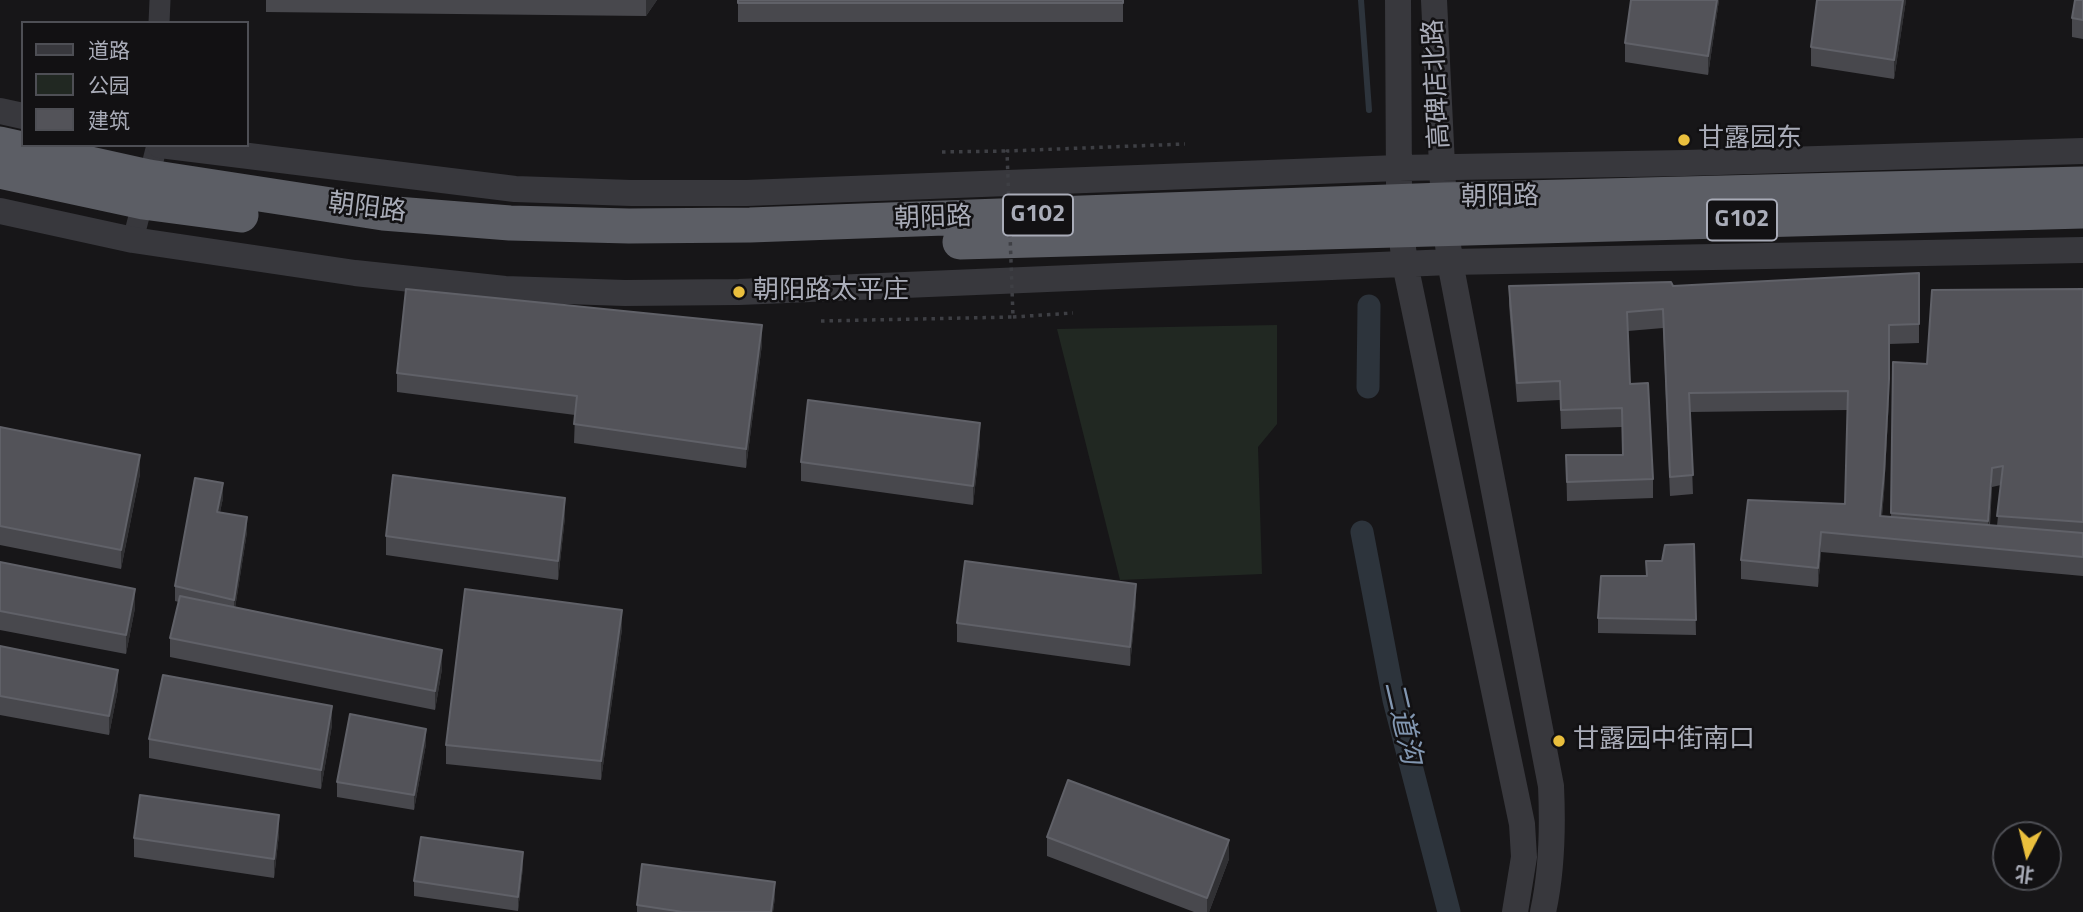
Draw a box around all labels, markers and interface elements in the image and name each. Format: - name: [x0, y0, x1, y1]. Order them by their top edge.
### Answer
- street label: 高碑店北路: [1419, 18, 1457, 150]
- legend: [21, 21, 248, 147]
- text: 道路: [88, 34, 130, 66]
- text: 公园: [88, 69, 130, 101]
- text: 建筑: [88, 104, 130, 136]
- place label: 甘露园东: [1698, 124, 1802, 156]
- marker: 甘露园东: [1676, 132, 1692, 148]
- street label: 朝阳路: [1461, 182, 1539, 214]
- street label: 朝阳路: [326, 189, 408, 229]
- road number: G102: [1003, 195, 1073, 236]
- road number: G102: [1707, 200, 1777, 240]
- street label: 朝阳路: [893, 202, 973, 236]
- place label: 朝阳路太平庄: [753, 276, 909, 308]
- marker: 朝阳路太平庄: [731, 284, 747, 300]
- water label: 二道沟: [1375, 678, 1427, 768]
- place label: 甘露园中街南口: [1573, 725, 1755, 757]
- marker: 甘露园中街南口: [1551, 733, 1567, 749]
- north arrow: [1992, 821, 2062, 891]
- text: 北: [2013, 860, 2036, 891]

